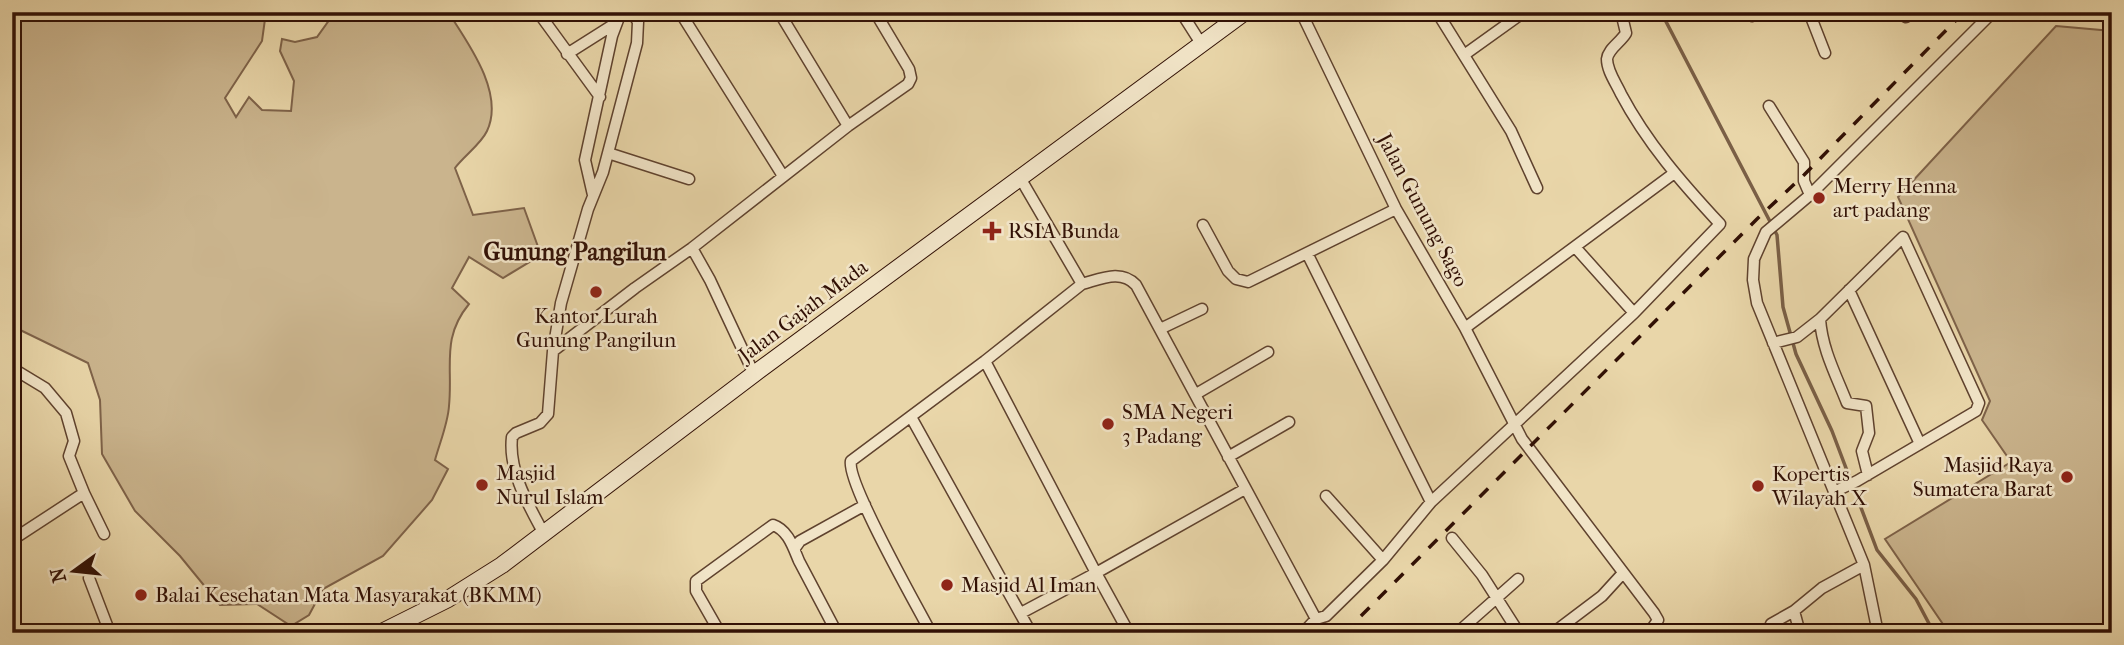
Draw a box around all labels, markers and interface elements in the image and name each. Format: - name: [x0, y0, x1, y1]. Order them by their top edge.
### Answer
- street label: Jalan Gunung Sago: [1372, 127, 1474, 291]
- place label: Merry Henna art padang: [1833, 174, 1957, 222]
- marker: Merry Henna art padang: [1811, 190, 1827, 206]
- place label: RSIA Bunda: [1008, 219, 1119, 243]
- marker: RSIA Bunda: [982, 221, 1002, 241]
- district label: Gunung Pangilun: [483, 238, 668, 266]
- street label: Jalan Gajah Mada: [732, 254, 873, 369]
- marker: Kantor Lurah Gunung Pangilun: [588, 284, 604, 300]
- place label: Kantor Lurah Gunung Pangilun: [516, 304, 676, 352]
- place label: SMA Negeri 3 Padang: [1122, 400, 1233, 448]
- marker: SMA Negeri 3 Padang: [1100, 416, 1116, 432]
- place label: Masjid Raya Sumatera Barat: [1913, 453, 2054, 501]
- place label: Masjid Nurul Islam: [496, 461, 604, 509]
- place label: Kopertis Wilayah X: [1771, 462, 1868, 510]
- marker: Masjid Raya Sumatera Barat: [2059, 469, 2075, 485]
- marker: Masjid Nurul Islam: [474, 477, 490, 493]
- marker: Kopertis Wilayah X: [1750, 478, 1766, 494]
- north arrow: [38, 536, 108, 606]
- text: N: [46, 565, 71, 585]
- place label: Masjid Al Iman: [961, 573, 1097, 597]
- marker: Masjid Al Iman: [939, 577, 955, 593]
- place label: Balai Kesehatan Mata Masyarakat (BKMM): [155, 583, 542, 607]
- marker: Balai Kesehatan Mata Masyarakat (BKMM): [133, 587, 149, 603]

